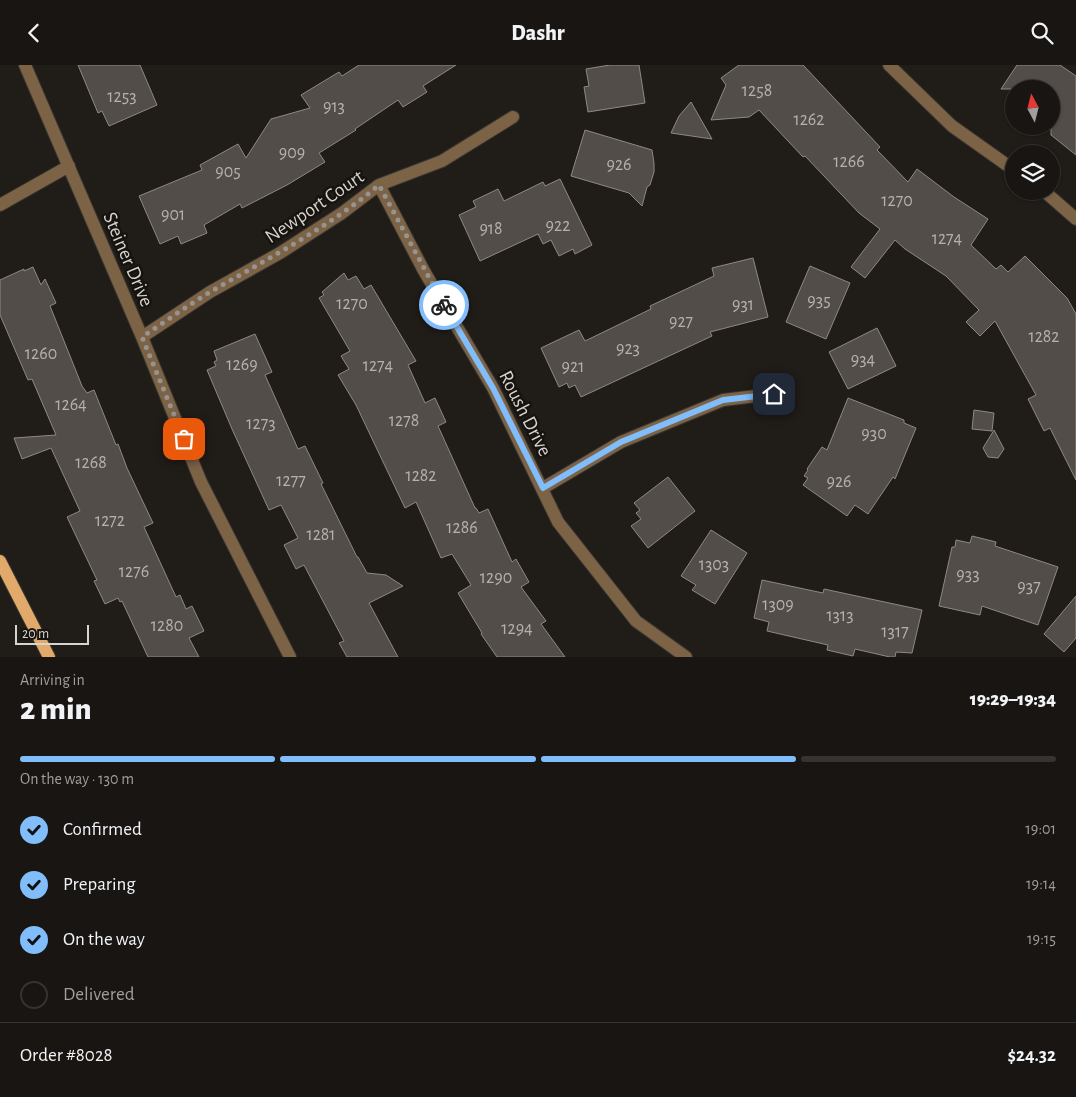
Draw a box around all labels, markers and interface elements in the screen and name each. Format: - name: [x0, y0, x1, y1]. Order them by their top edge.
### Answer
- icon: back: [20, 19, 48, 47]
- icon: search: [1028, 19, 1056, 47]
- text: Dashr: [511, 22, 565, 44]
- north arrow: [1005, 80, 1060, 135]
- map controls: [1005, 80, 1060, 200]
- house number: 1258: [742, 82, 772, 100]
- house number: 1253: [107, 88, 137, 106]
- house number: 913: [323, 98, 345, 116]
- house number: 1262: [793, 111, 825, 129]
- house number: 909: [279, 144, 305, 162]
- button: layers: [1005, 145, 1060, 200]
- house number: 1266: [833, 153, 865, 171]
- house number: 926: [606, 156, 632, 174]
- house number: 905: [215, 163, 241, 181]
- street label: Newport Court: [261, 166, 368, 247]
- house number: 1270: [881, 192, 913, 210]
- house number: 901: [161, 206, 185, 224]
- street label: Steiner Drive: [99, 209, 157, 310]
- house number: 922: [546, 217, 570, 235]
- house number: 918: [479, 220, 503, 238]
- house number: 1274: [932, 230, 963, 248]
- courier: [419, 280, 469, 330]
- icon: bike: [430, 291, 458, 319]
- house number: 935: [807, 292, 831, 310]
- house number: 1270: [336, 295, 368, 313]
- house number: 931: [732, 296, 754, 314]
- house number: 927: [669, 313, 693, 331]
- house number: 1282: [1028, 328, 1060, 346]
- house number: 923: [616, 340, 640, 358]
- house number: 1260: [25, 345, 57, 363]
- house number: 934: [851, 351, 876, 369]
- house number: 1269: [226, 356, 258, 374]
- house number: 1274: [363, 357, 394, 375]
- house number: 921: [562, 358, 584, 376]
- street label: Roush Drive: [495, 367, 555, 459]
- pin: [753, 373, 795, 415]
- icon: home: [760, 380, 788, 408]
- house number: 1264: [55, 396, 87, 414]
- house number: 1278: [389, 412, 419, 430]
- house number: 1273: [246, 415, 276, 433]
- pin: [163, 418, 205, 460]
- icon: bag: [170, 425, 198, 453]
- house number: 930: [861, 425, 887, 443]
- house number: 1268: [75, 454, 107, 472]
- house number: 1282: [405, 467, 437, 485]
- house number: 1277: [276, 472, 306, 490]
- house number: 926: [826, 473, 852, 491]
- house number: 1272: [95, 512, 125, 530]
- house number: 1286: [446, 519, 478, 537]
- house number: 1281: [306, 526, 336, 544]
- house number: 1303: [699, 556, 729, 574]
- house number: 1276: [119, 563, 149, 581]
- house number: 933: [956, 566, 980, 584]
- house number: 1290: [480, 569, 512, 587]
- house number: 937: [1017, 578, 1041, 596]
- house number: 1309: [762, 596, 794, 614]
- house number: 1313: [826, 607, 854, 625]
- house number: 1280: [151, 617, 183, 635]
- house number: 1294: [501, 620, 533, 638]
- scale bar: [15, 622, 89, 645]
- house number: 1317: [881, 623, 909, 641]
- text: 20 m: [22, 627, 49, 641]
- text: Arriving in: [20, 672, 85, 688]
- text: 19:29–19:34: [970, 690, 1056, 709]
- text: 2 min: [20, 693, 92, 725]
- text: On the way · 130 m: [20, 771, 134, 787]
- icon: check: [20, 816, 48, 844]
- text: Confirmed: [63, 820, 142, 839]
- text: 19:01: [1025, 821, 1056, 837]
- icon: check: [20, 871, 48, 899]
- text: Preparing: [63, 875, 136, 894]
- text: 19:14: [1026, 876, 1056, 892]
- icon: check: [20, 926, 48, 954]
- text: On the way: [63, 930, 145, 949]
- text: 19:15: [1027, 931, 1056, 947]
- text: Delivered: [63, 985, 135, 1004]
- text: Order #8028: [20, 1046, 113, 1065]
- text: $24.32: [1007, 1046, 1056, 1065]

